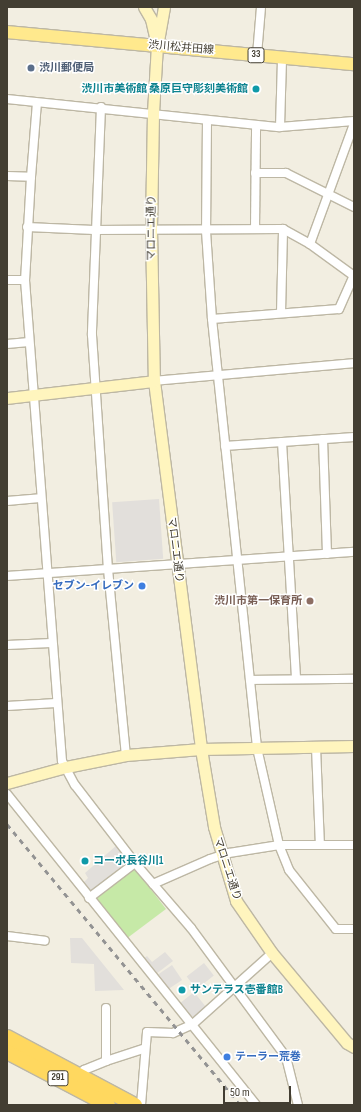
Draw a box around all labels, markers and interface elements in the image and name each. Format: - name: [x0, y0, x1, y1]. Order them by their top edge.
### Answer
- street label: 渋川松井田線: [148, 39, 214, 57]
- road number: 33: [247, 47, 265, 63]
- place label: 渋川郵便局: [39, 61, 94, 75]
- marker: 渋川郵便局: [26, 63, 36, 73]
- place label: 渋川市美術館 桑原巨守彫刻美術館: [81, 82, 248, 96]
- marker: 渋川市美術館 桑原巨守彫刻美術館: [251, 84, 261, 94]
- street label: マロニエ通り: [145, 195, 159, 261]
- street label: マロニエ通り: [164, 516, 186, 584]
- place label: セブン-イレブン: [53, 579, 134, 593]
- marker: セブン-イレブン: [137, 581, 147, 591]
- place label: 渋川市第一保育所: [214, 594, 302, 608]
- marker: 渋川市第一保育所: [305, 596, 315, 606]
- street label: マロニエ通り: [211, 836, 243, 902]
- place label: コーポ長谷川1: [93, 854, 163, 868]
- marker: コーポ長谷川1: [80, 856, 90, 866]
- place label: サンテラス壱番館B: [190, 983, 283, 997]
- marker: サンテラス壱番館B: [177, 985, 187, 995]
- place label: テーラー荒巻: [235, 1050, 301, 1064]
- marker: テーラー荒巻: [222, 1052, 232, 1062]
- road number: 291: [47, 1070, 69, 1086]
- scale bar: [225, 1078, 293, 1104]
- text: 50 m: [230, 1085, 250, 1100]

